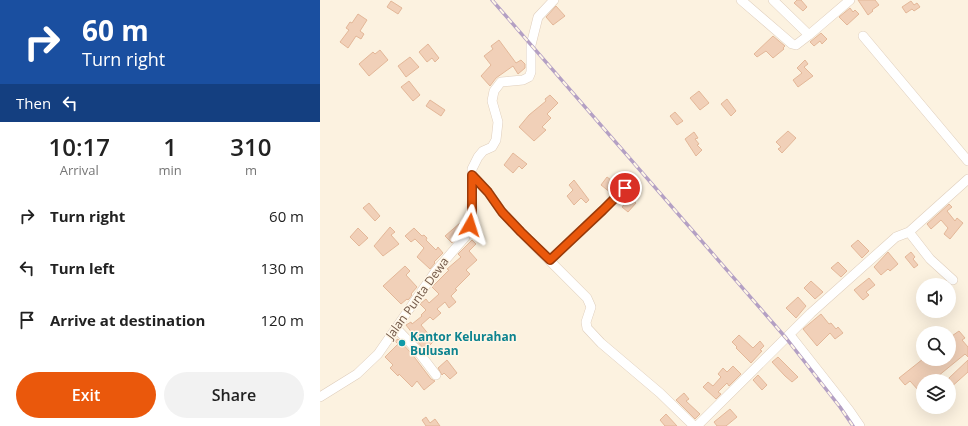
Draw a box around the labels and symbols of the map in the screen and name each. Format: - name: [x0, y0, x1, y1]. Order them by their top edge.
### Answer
- pin: [608, 171, 642, 205]
- position arrow: [449, 204, 491, 246]
- street label: Jalan Punta Dewa: [381, 254, 453, 343]
- place label: Kantor Kelurahan Bulusan: [410, 328, 517, 359]
- marker: Kantor Kelurahan Bulusan: [397, 338, 407, 348]

